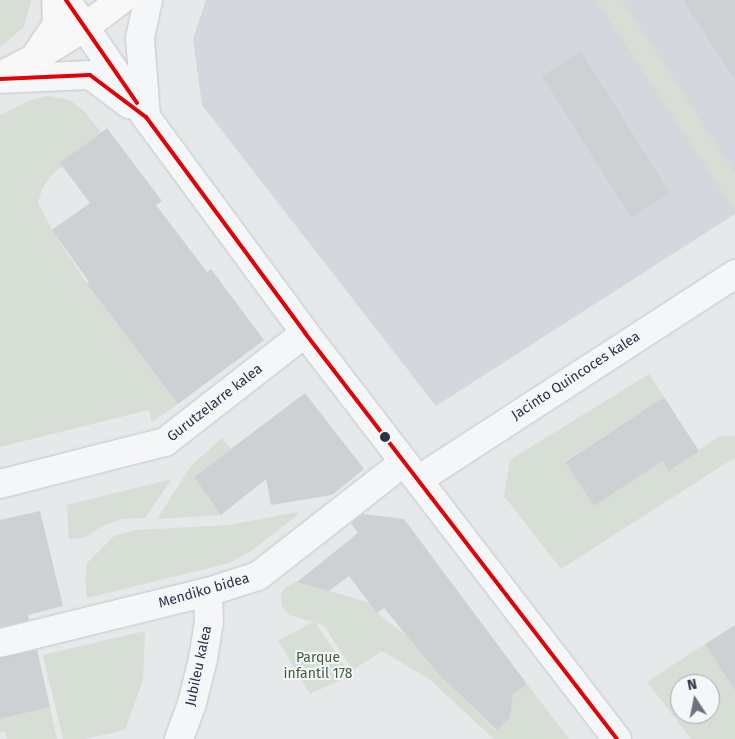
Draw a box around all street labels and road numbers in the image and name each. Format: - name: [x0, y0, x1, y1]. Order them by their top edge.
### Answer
- street label: Jacinto Quincoces kalea: [509, 328, 643, 424]
- street label: Gurutzelarre kalea: [164, 361, 266, 445]
- street label: Mendiko bidea: [157, 570, 251, 612]
- street label: Jubileu kalea: [182, 624, 216, 708]

